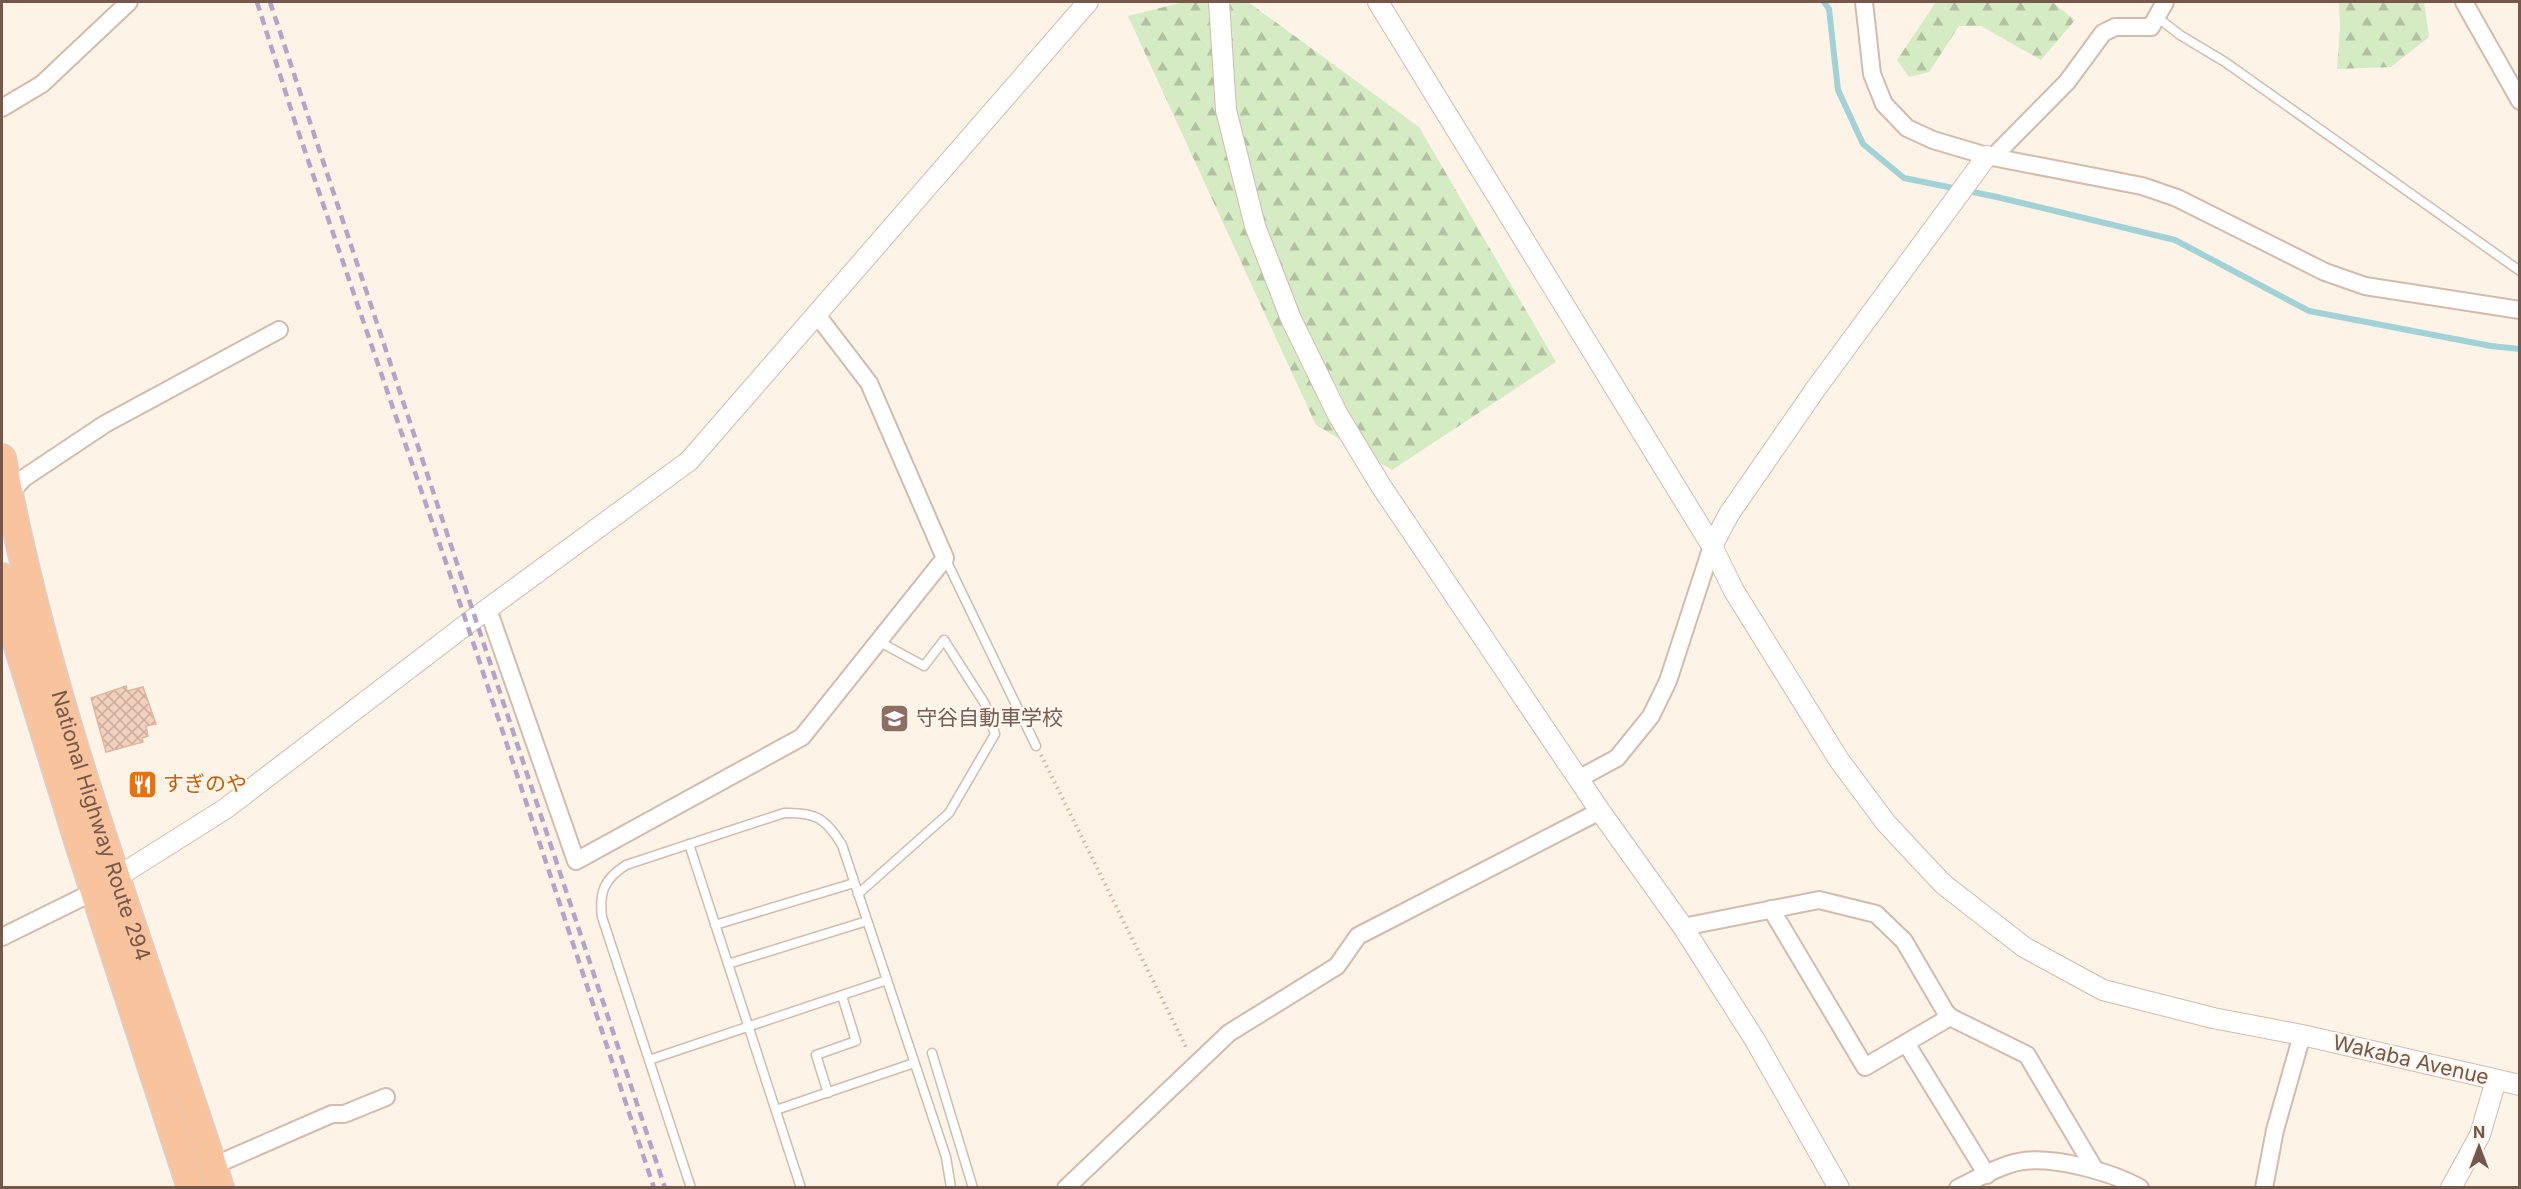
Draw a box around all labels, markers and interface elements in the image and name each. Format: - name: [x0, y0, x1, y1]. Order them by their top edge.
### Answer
- street label: National Highway Route 294: [46, 688, 156, 964]
- school or university icon: 守谷自動車学校: [879, 702, 911, 734]
- place label: 守谷自動車学校: [916, 705, 1063, 730]
- restaurant icon: すぎのや: [126, 768, 158, 800]
- place label: すぎのや: [163, 771, 247, 796]
- street label: Wakaba Avenue: [2331, 1029, 2492, 1090]
- north arrow: [2449, 1117, 2509, 1177]
- text: N: [2473, 1122, 2485, 1142]

